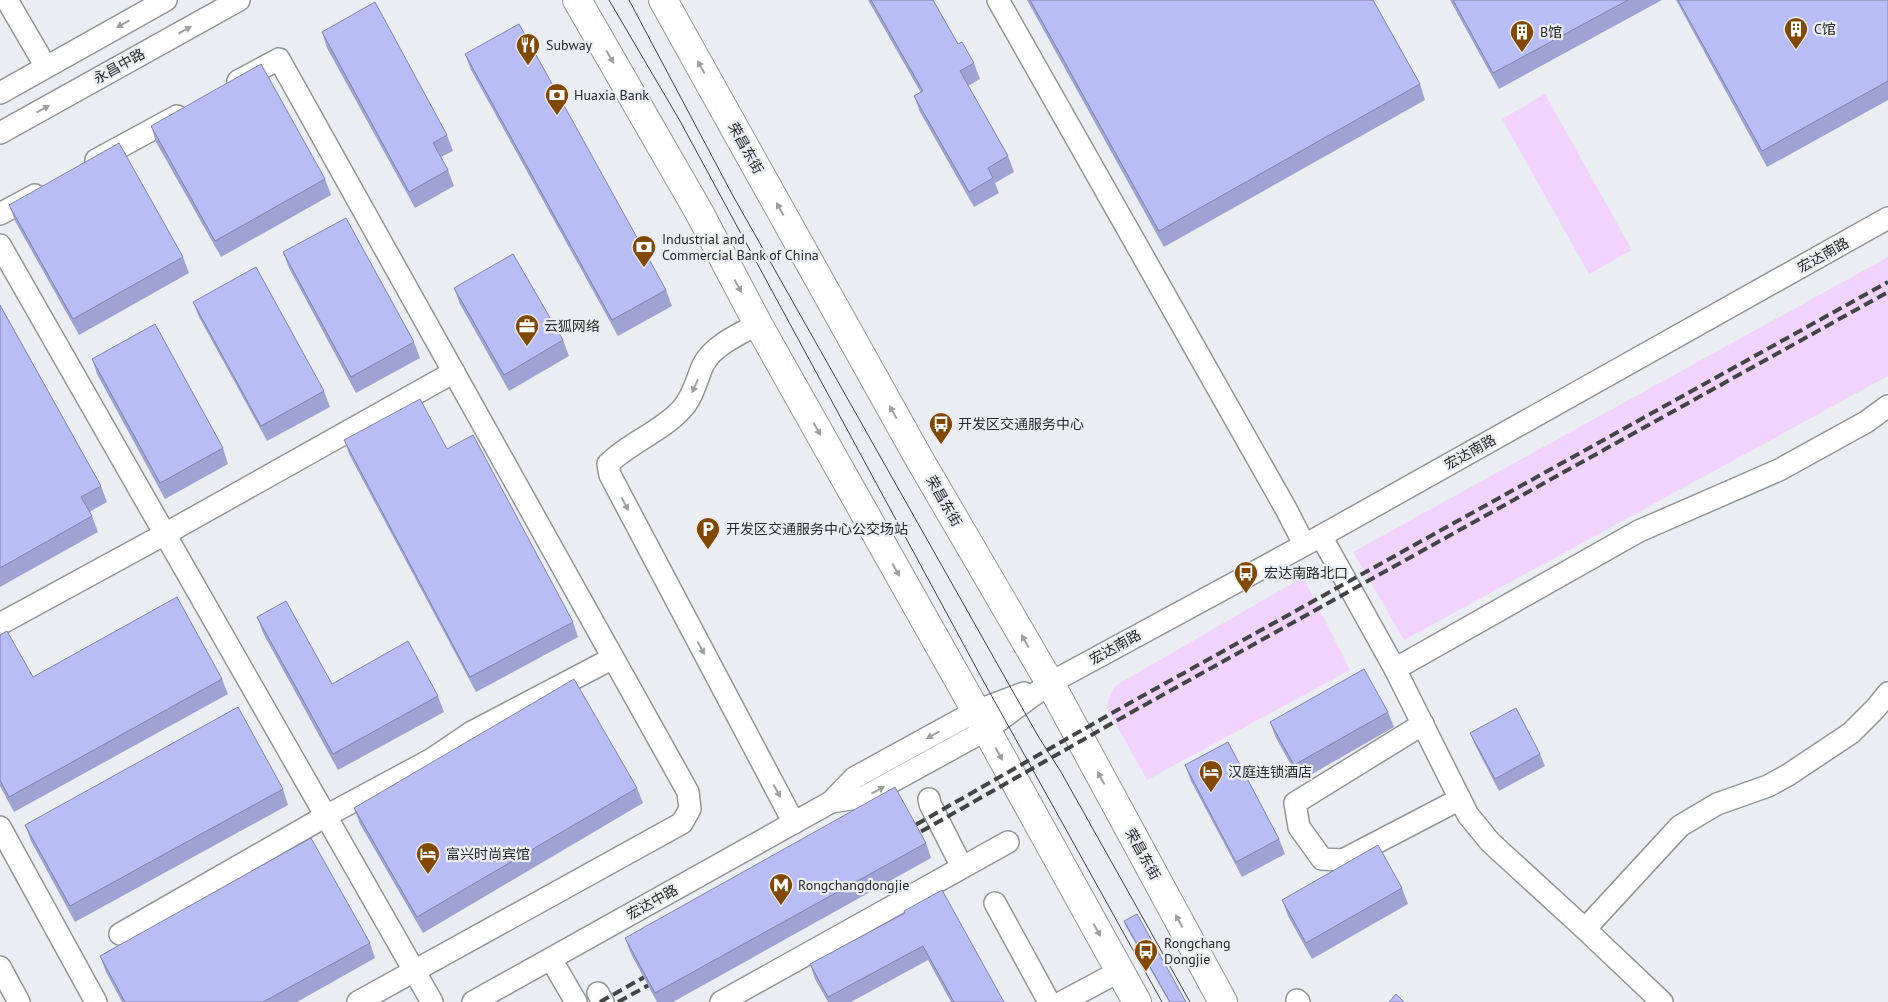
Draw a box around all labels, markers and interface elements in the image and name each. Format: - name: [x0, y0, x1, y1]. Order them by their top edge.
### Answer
- building icon: C馆: [1783, 16, 1809, 50]
- building icon: B馆: [1509, 19, 1535, 53]
- one-way arrow: [116, 20, 131, 28]
- place label: C馆: [1814, 20, 1836, 38]
- place label: B馆: [1540, 23, 1562, 41]
- one-way arrow: [177, 26, 192, 34]
- restaurant icon: Subway: [515, 32, 541, 66]
- place label: Subway: [546, 36, 593, 54]
- street label: 永昌中路: [90, 45, 148, 87]
- one-way arrow: [606, 50, 614, 65]
- one-way arrow: [697, 60, 705, 75]
- bank icon: Huaxia Bank: [544, 82, 570, 116]
- place label: Huaxia Bank: [574, 86, 649, 104]
- one-way arrow: [35, 105, 50, 113]
- street label: 荣昌东街: [725, 119, 767, 177]
- one-way arrow: [776, 202, 784, 217]
- place label: Industrial and Commercial Bank of China: [662, 230, 819, 264]
- bank icon: Industrial and Commercial Bank of China: [631, 234, 657, 268]
- street label: 宏达南路: [1794, 234, 1852, 276]
- one-way arrow: [734, 279, 742, 294]
- office icon: 云狐网络: [514, 313, 540, 347]
- place label: 云狐网络: [544, 317, 600, 335]
- one-way arrow: [690, 379, 699, 394]
- one-way arrow: [889, 406, 898, 419]
- bus stop icon: 开发区交通服务中心: [928, 411, 954, 445]
- place label: 开发区交通服务中心: [958, 415, 1084, 433]
- one-way arrow: [812, 422, 821, 435]
- street label: 宏达南路: [1441, 431, 1499, 473]
- street label: 荣昌东街: [922, 472, 966, 530]
- one-way arrow: [621, 497, 629, 511]
- parking icon: 开发区交通服务中心公交场站: [695, 516, 721, 550]
- place label: 开发区交通服务中心公交场站: [726, 520, 908, 538]
- bus stop icon: 宏达南路北口: [1233, 560, 1259, 594]
- one-way arrow: [892, 563, 900, 578]
- place label: 宏达南路北口: [1264, 564, 1348, 582]
- street label: 宏达南路: [1086, 626, 1144, 668]
- one-way arrow: [1021, 635, 1030, 648]
- one-way arrow: [697, 641, 705, 655]
- one-way arrow: [926, 731, 941, 739]
- one-way arrow: [995, 748, 1004, 761]
- hotel icon: 汉庭连锁酒店: [1198, 759, 1224, 793]
- place label: 汉庭连锁酒店: [1228, 763, 1312, 781]
- one-way arrow: [1097, 771, 1106, 785]
- one-way arrow: [773, 784, 781, 799]
- one-way arrow: [870, 786, 885, 794]
- street label: 荣昌东街: [1122, 825, 1164, 883]
- hotel icon: 富兴时尚宾馆: [415, 841, 441, 875]
- place label: 富兴时尚宾馆: [446, 845, 530, 863]
- metro station icon: Rongchangdongjie: [768, 872, 794, 906]
- place label: Rongchangdongjie: [798, 876, 909, 894]
- street label: 宏达中路: [623, 881, 681, 923]
- one-way arrow: [1175, 913, 1183, 928]
- one-way arrow: [1092, 923, 1101, 936]
- place label: Rongchang Dongjie: [1164, 934, 1230, 968]
- bus stop icon: Rongchang Dongjie: [1133, 938, 1159, 972]

